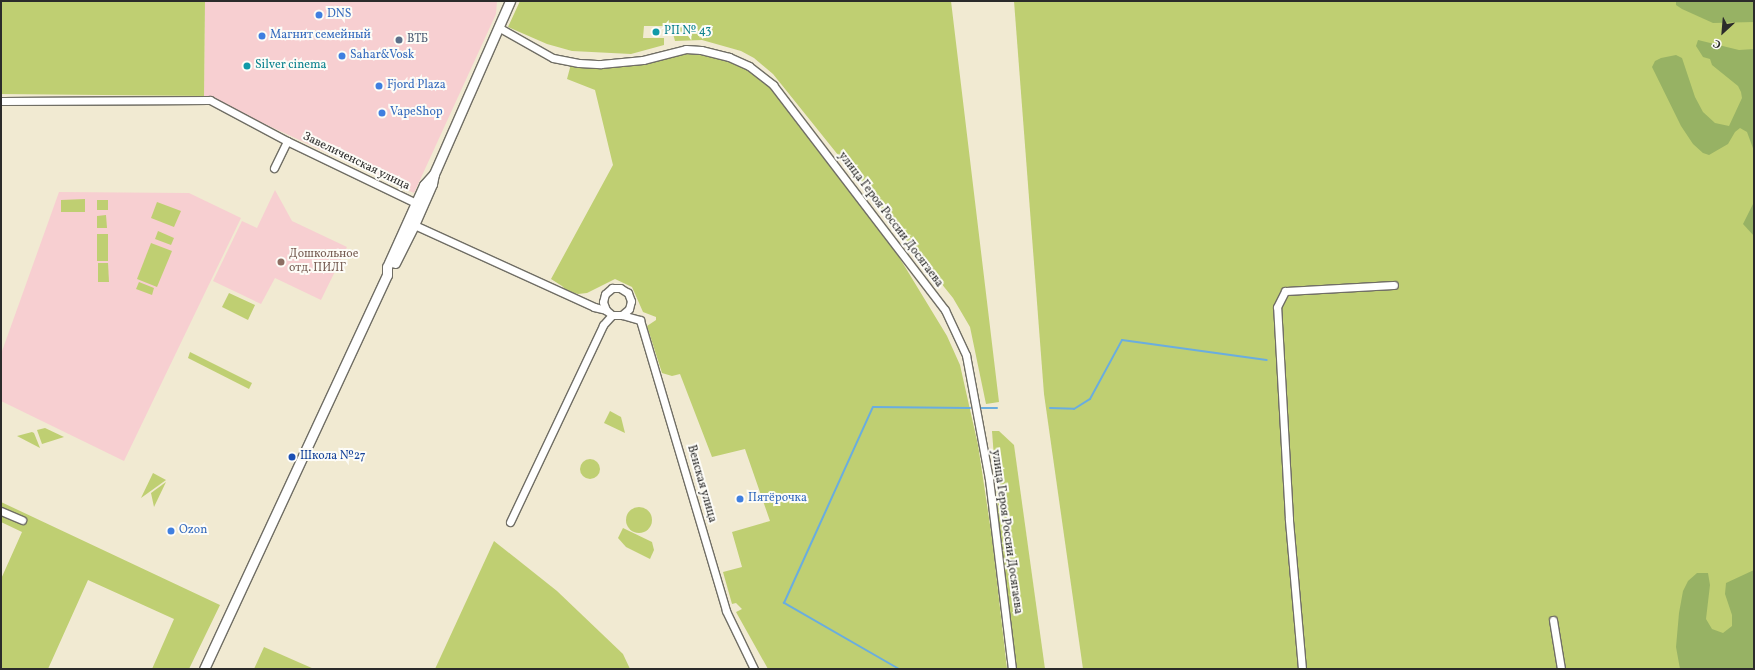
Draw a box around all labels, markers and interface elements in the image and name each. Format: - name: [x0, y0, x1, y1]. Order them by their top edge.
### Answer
- place label: DNS: [327, 8, 351, 22]
- marker: DNS: [314, 10, 324, 20]
- north arrow: [1703, 12, 1743, 52]
- place label: РП № 43: [664, 25, 712, 39]
- marker: РП № 43: [651, 27, 661, 37]
- place label: Магнит семейный: [270, 29, 371, 43]
- marker: Магнит семейный: [257, 31, 267, 41]
- place label: ВТБ: [407, 33, 428, 47]
- marker: ВТБ: [394, 35, 404, 45]
- text: С: [1711, 35, 1724, 52]
- place label: Sahar&Vosk: [350, 49, 414, 63]
- marker: Sahar&Vosk: [337, 51, 347, 61]
- place label: Silver cinema: [255, 59, 327, 73]
- marker: Silver cinema: [242, 61, 252, 71]
- place label: Fjord Plaza: [387, 79, 446, 93]
- marker: Fjord Plaza: [374, 81, 384, 91]
- place label: VapeShop: [390, 106, 443, 120]
- marker: VapeShop: [377, 108, 387, 118]
- street label: Завеличенская улица: [300, 130, 412, 194]
- street label: улица Героя России Досягаева: [834, 149, 946, 291]
- place label: Дошкольное отд. ПИЛГ: [289, 248, 358, 276]
- marker: Дошкольное отд. ПИЛГ: [276, 257, 286, 267]
- street label: Венская улица: [683, 443, 719, 525]
- street label: улица Героя России Досягаева: [987, 449, 1025, 615]
- place label: Школа №27: [300, 450, 366, 464]
- marker: Школа №27: [287, 452, 297, 462]
- place label: Пятёрочка: [748, 492, 807, 506]
- marker: Пятёрочка: [735, 494, 745, 504]
- place label: Ozon: [179, 524, 207, 538]
- marker: Ozon: [166, 526, 176, 536]

